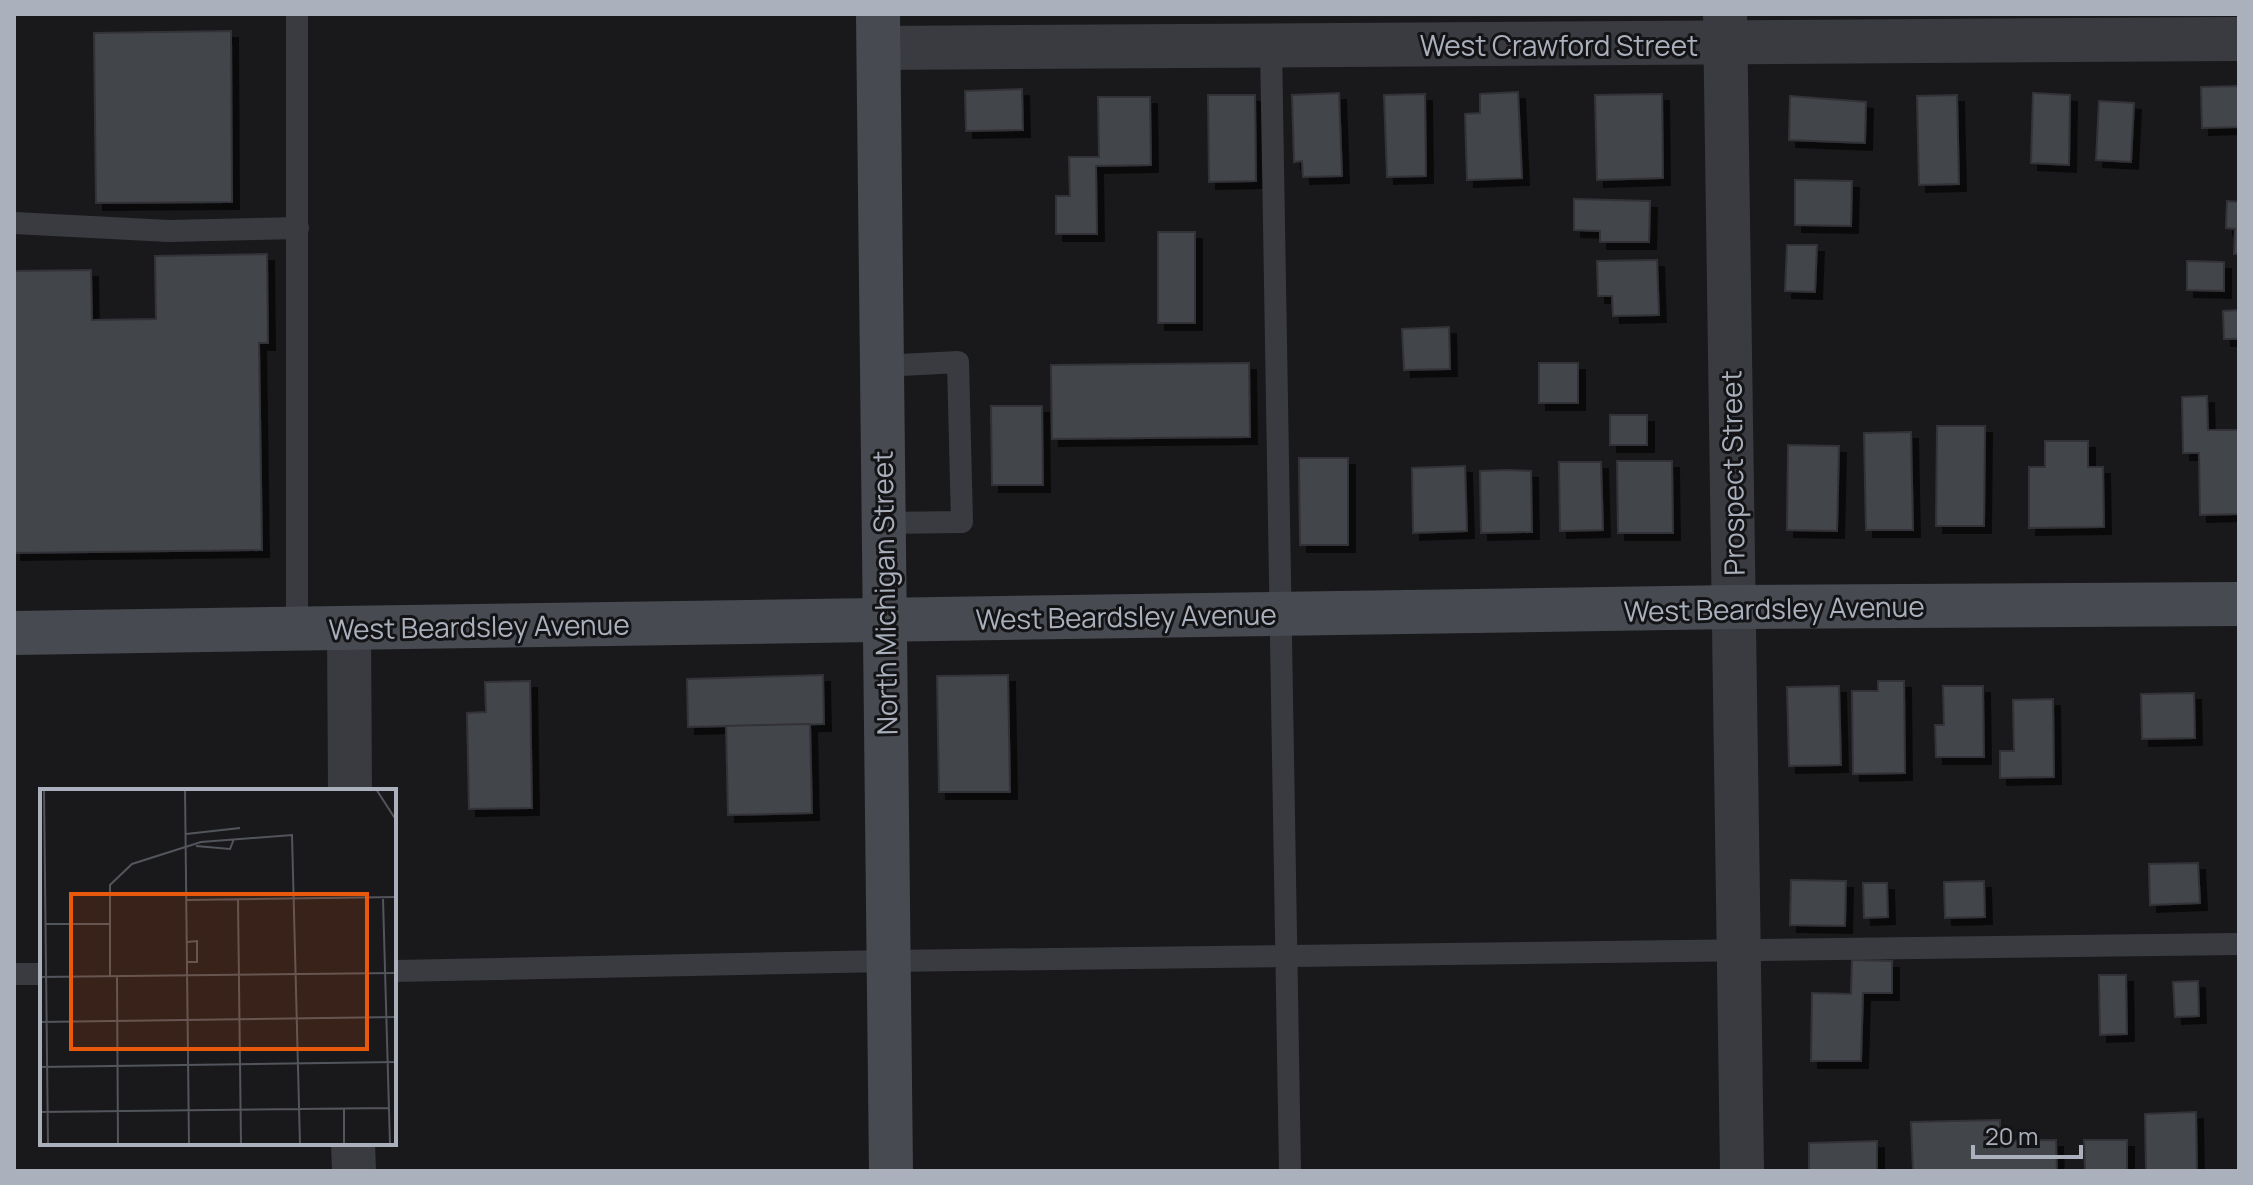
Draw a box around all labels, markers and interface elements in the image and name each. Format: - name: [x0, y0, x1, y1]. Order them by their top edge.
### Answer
- street label: West Crawford Street: [1420, 26, 1698, 64]
- street label: Prospect Street: [1711, 370, 1753, 576]
- street label: North Michigan Street: [863, 450, 905, 736]
- street label: West Beardsley Avenue: [1623, 586, 1925, 630]
- street label: West Beardsley Avenue: [975, 594, 1277, 638]
- street label: West Beardsley Avenue: [328, 604, 630, 648]
- inset map: [40, 789, 396, 1145]
- scale bar: [1973, 1109, 2081, 1159]
- text: 20 m: [1985, 1119, 2038, 1152]

